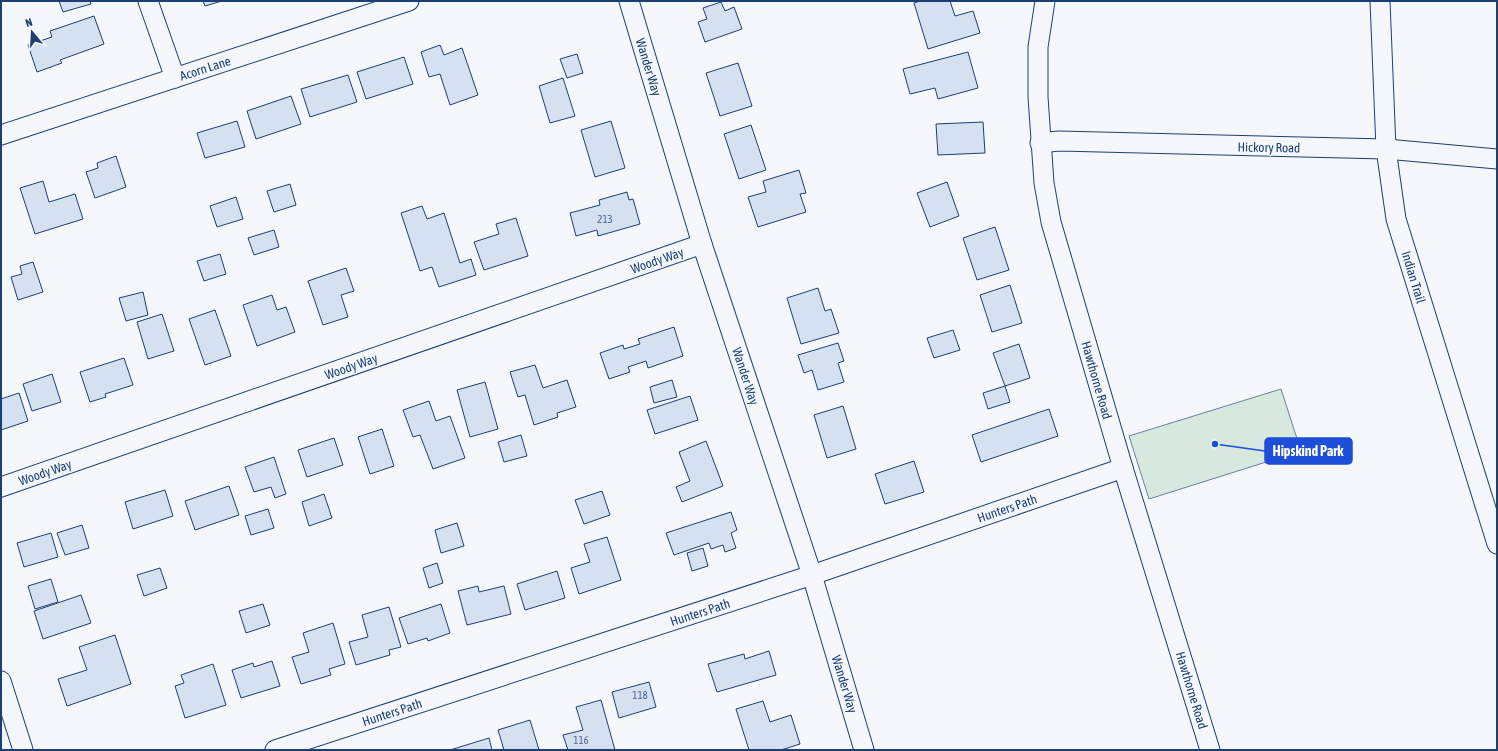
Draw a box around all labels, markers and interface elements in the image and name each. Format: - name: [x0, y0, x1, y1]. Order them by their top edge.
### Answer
- north arrow: [12, 12, 52, 52]
- text: N: [24, 16, 34, 29]
- street label: Wander Way: [633, 36, 665, 98]
- street label: Acorn Lane: [178, 53, 233, 84]
- street label: Hickory Road: [1238, 139, 1300, 156]
- house number: 213: [597, 213, 613, 225]
- street label: Woody Way: [629, 244, 686, 277]
- street label: Indian Trail: [1398, 249, 1429, 306]
- street label: Hawthorne Road: [1078, 340, 1115, 421]
- street label: Wander Way: [729, 346, 762, 407]
- street label: Woody Way: [323, 350, 380, 383]
- callout: Hipskind Park: [1265, 438, 1352, 464]
- text: Hipskind Park: [1273, 443, 1344, 459]
- street label: Woody Way: [17, 456, 74, 489]
- street label: Hunters Path: [975, 491, 1039, 526]
- street label: Hunters Path: [668, 596, 732, 629]
- street label: Hawthorne Road: [1173, 650, 1210, 731]
- street label: Wander Way: [829, 653, 861, 715]
- house number: 118: [632, 689, 648, 701]
- street label: Hunters Path: [360, 696, 424, 729]
- house number: 116: [573, 734, 589, 746]

